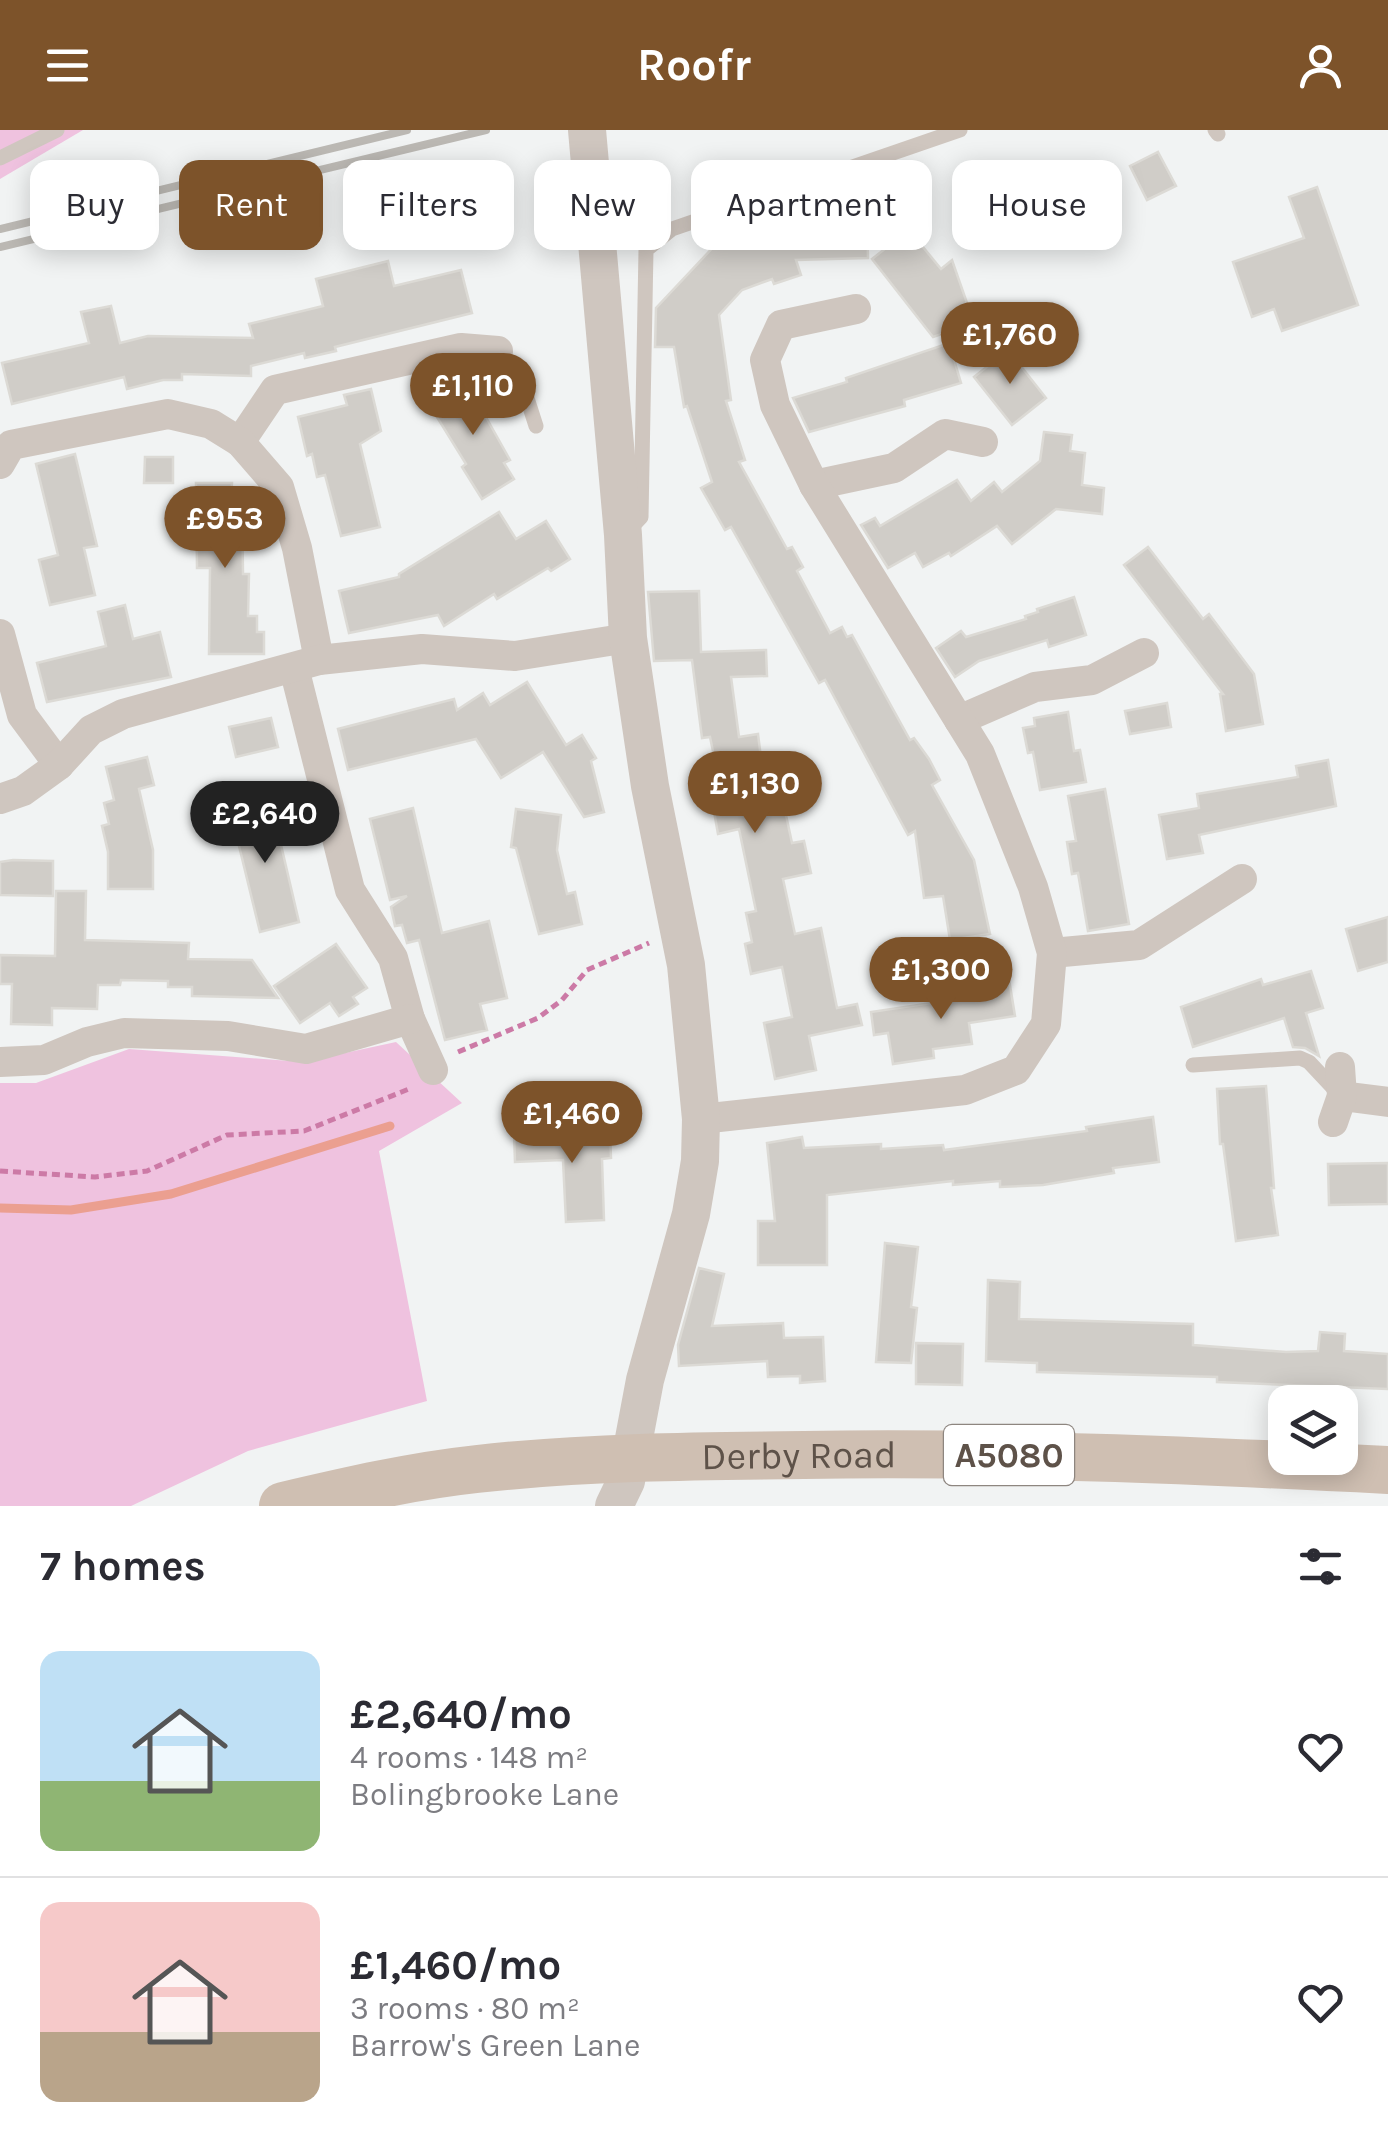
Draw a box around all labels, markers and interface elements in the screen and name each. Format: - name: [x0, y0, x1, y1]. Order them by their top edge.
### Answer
- icon: menu: [40, 38, 95, 93]
- icon: person: [1293, 38, 1348, 93]
- text: Roofr: [637, 39, 751, 91]
- chip: Buy: [30, 160, 159, 250]
- chip: Rent: [179, 160, 323, 250]
- chip: Filters: [343, 160, 514, 250]
- chip: New: [534, 160, 671, 250]
- chip: Apartment: [691, 160, 932, 250]
- chip: House: [952, 160, 1122, 250]
- pin: £1,760: [929, 302, 1091, 387]
- text: £1,760: [963, 316, 1057, 353]
- pin: £1,110: [392, 353, 554, 438]
- text: £1,110: [432, 367, 514, 404]
- pin: £953: [166, 486, 284, 571]
- text: £953: [186, 500, 264, 537]
- pin: £1,130: [674, 751, 836, 836]
- text: £1,130: [710, 765, 800, 802]
- pin: £2,640: [184, 781, 346, 866]
- text: £2,640: [212, 795, 318, 832]
- pin: £1,300: [860, 937, 1022, 1022]
- text: £1,300: [891, 951, 991, 988]
- pin: £1,460: [491, 1081, 653, 1166]
- text: £1,460: [523, 1095, 621, 1132]
- map controls: [1268, 1385, 1358, 1475]
- button: layers: [1268, 1385, 1358, 1475]
- road number: A5080: [944, 1425, 1074, 1485]
- street label: Derby Road: [701, 1432, 897, 1479]
- icon: filters: [1293, 1539, 1348, 1594]
- text: 7 homes: [40, 1541, 206, 1591]
- text: £2,640/mo: [350, 1689, 572, 1739]
- icon: home: [120, 1691, 240, 1811]
- icon: heart: [1293, 1724, 1348, 1779]
- text: 4 rooms · 148 m²: [350, 1739, 588, 1776]
- text: Bolingbrooke Lane: [350, 1776, 619, 1813]
- text: £1,460/mo: [350, 1940, 561, 1990]
- icon: home: [120, 1942, 240, 2062]
- icon: heart: [1293, 1975, 1348, 2030]
- text: 3 rooms · 80 m²: [350, 1990, 580, 2027]
- text: Barrow's Green Lane: [350, 2027, 640, 2064]

